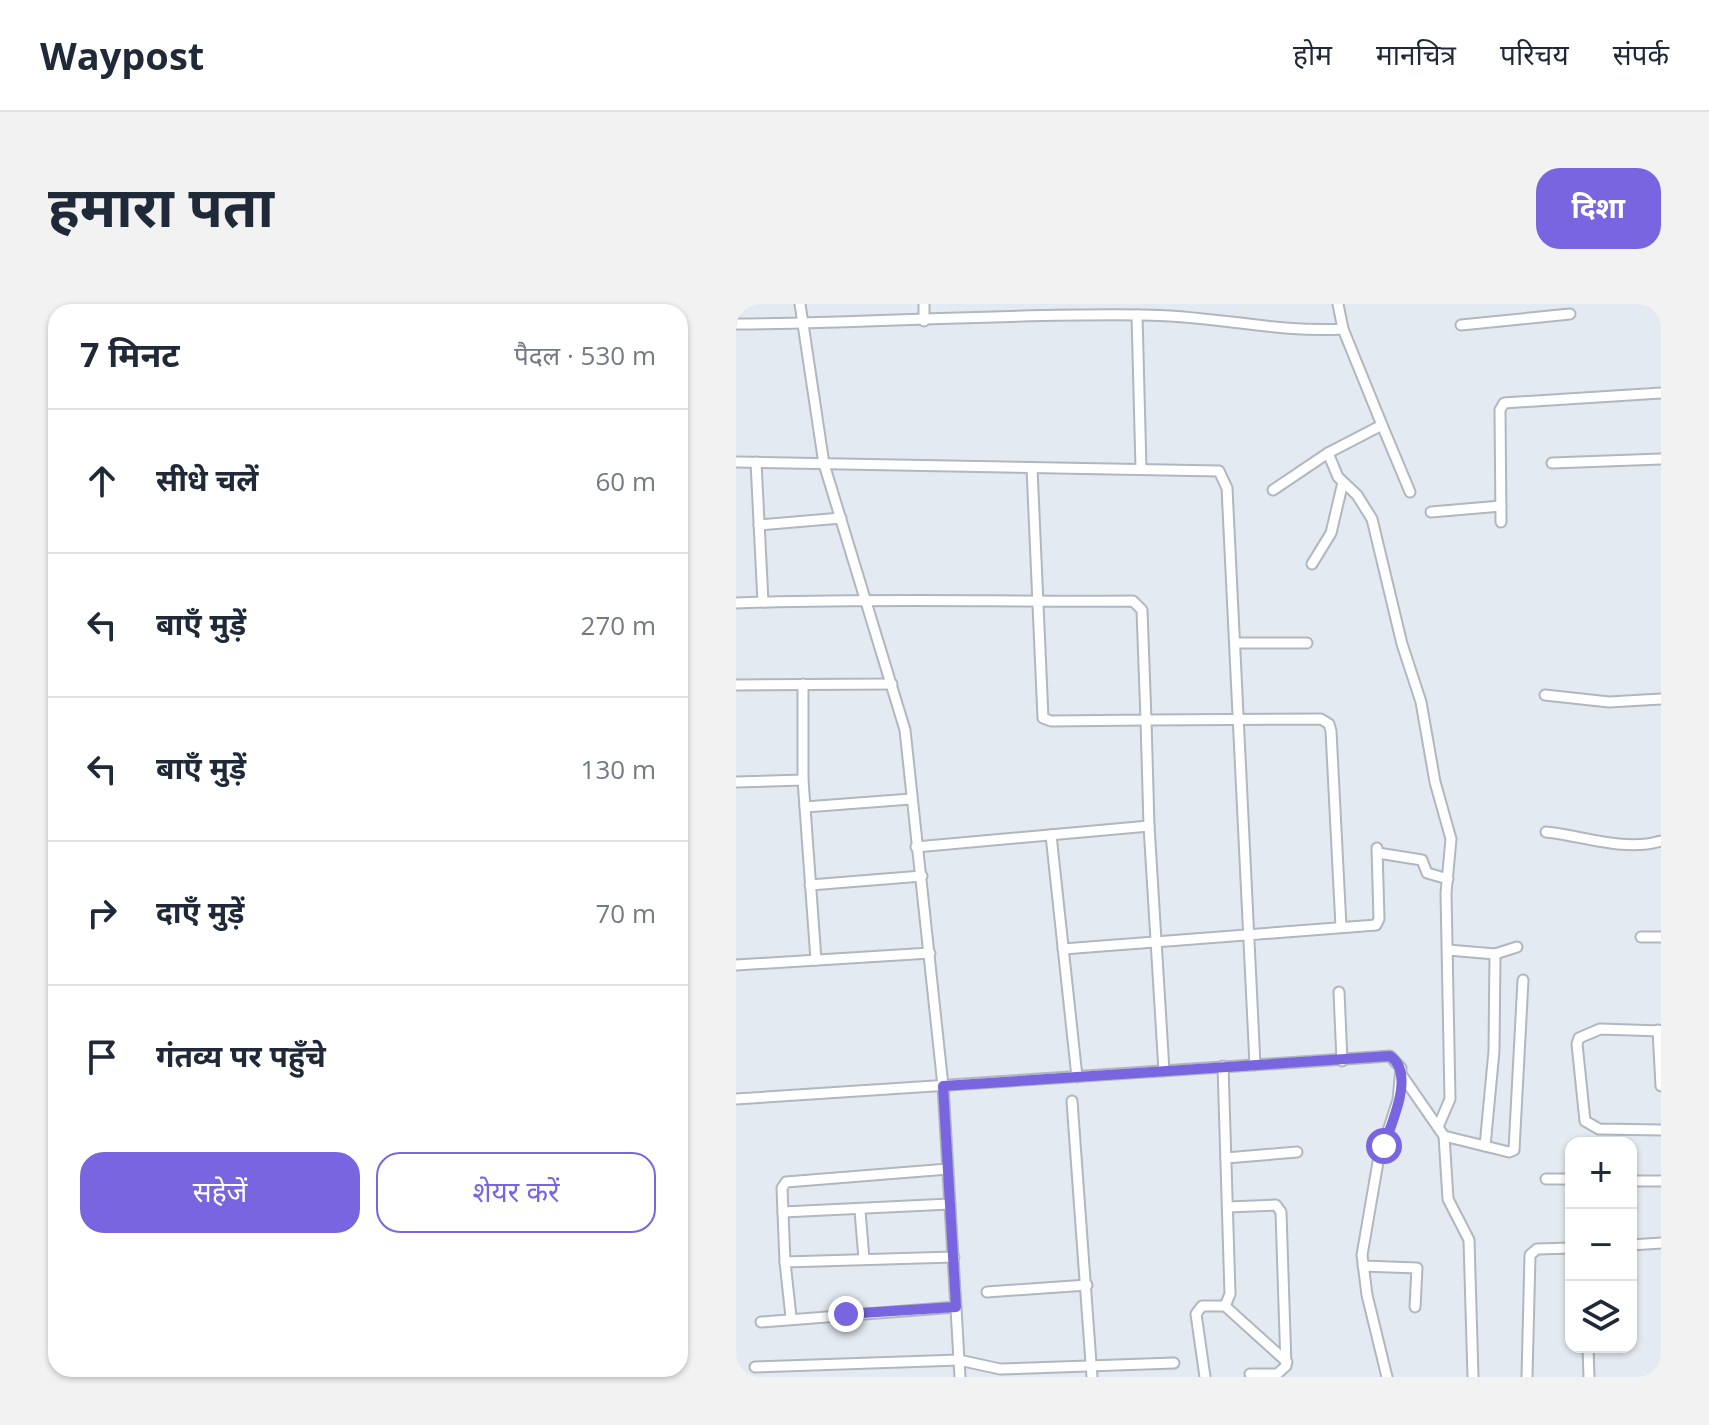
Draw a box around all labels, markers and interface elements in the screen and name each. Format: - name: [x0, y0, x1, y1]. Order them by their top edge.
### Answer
- text: Waypost: [40, 29, 204, 81]
- text: होम: [1293, 35, 1332, 73]
- text: मानचित्र: [1376, 35, 1456, 73]
- text: परिचय: [1500, 35, 1569, 73]
- text: संपर्क: [1613, 35, 1669, 73]
- text: हमारा पता: [48, 167, 274, 243]
- button: दिशा: [1536, 168, 1661, 249]
- text: 7 मिनट: [80, 331, 180, 377]
- text: पैदल · 530 m: [514, 337, 656, 373]
- icon: ahead: [80, 459, 124, 503]
- text: सीधे चलें: [156, 459, 258, 500]
- text: 60 m: [595, 463, 656, 499]
- icon: left: [80, 603, 124, 647]
- text: बाएँ मुड़ें: [156, 603, 246, 644]
- text: 270 m: [581, 607, 656, 643]
- icon: left: [80, 747, 124, 791]
- text: बाएँ मुड़ें: [156, 747, 246, 788]
- text: 130 m: [581, 751, 656, 787]
- icon: right: [80, 891, 124, 935]
- text: दाएँ मुड़ें: [156, 891, 244, 932]
- text: 70 m: [595, 895, 656, 931]
- icon: arrive: [80, 1035, 124, 1079]
- text: गंतव्य पर पहुँचे: [156, 1035, 326, 1076]
- route start: [1366, 1128, 1402, 1164]
- map controls: [1565, 1137, 1637, 1353]
- button: +: [1565, 1137, 1637, 1209]
- button: सहेजें: [80, 1152, 360, 1233]
- button: शेयर करें: [376, 1152, 656, 1233]
- button: −: [1565, 1209, 1637, 1281]
- button: layers: [1565, 1281, 1637, 1353]
- route end: [828, 1296, 864, 1332]

